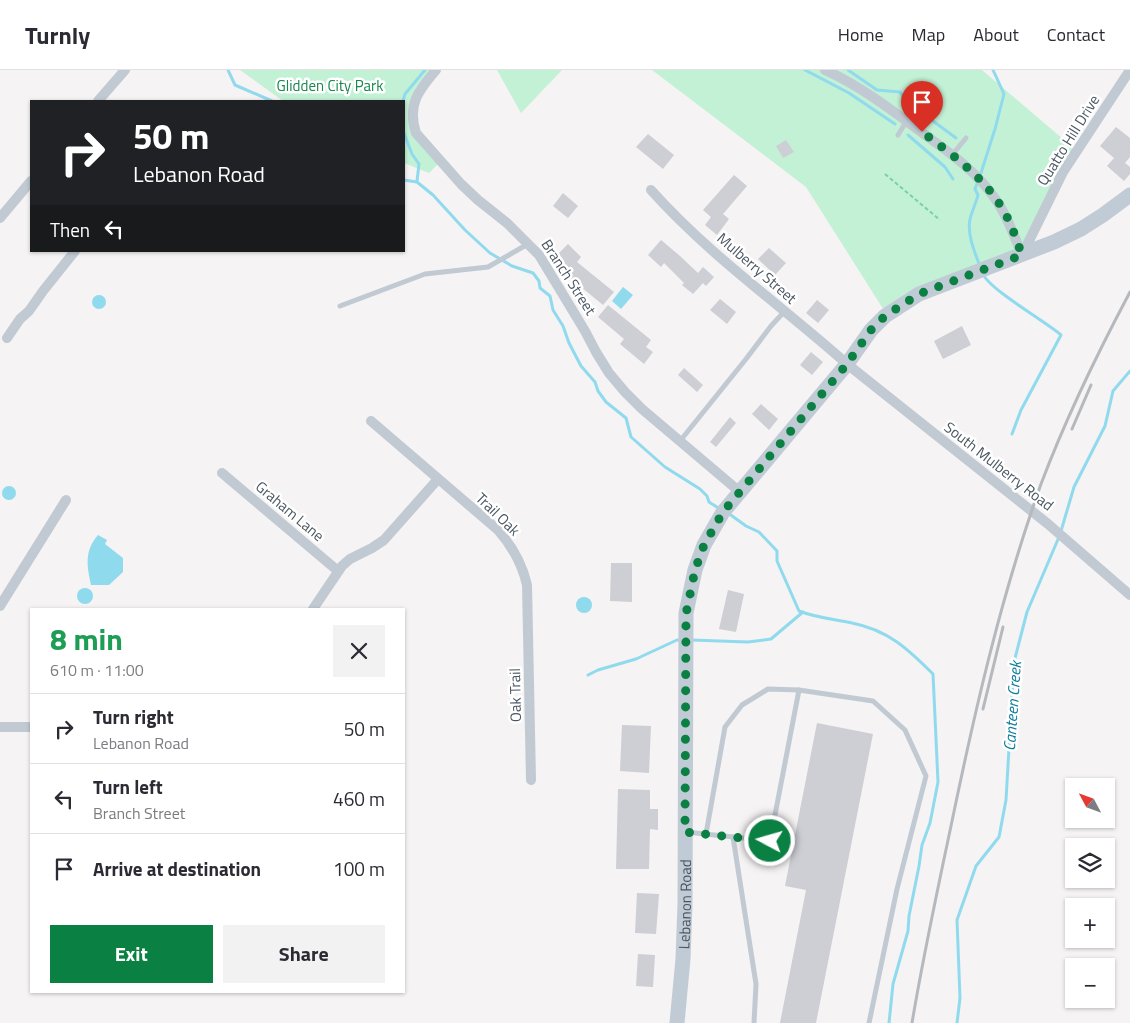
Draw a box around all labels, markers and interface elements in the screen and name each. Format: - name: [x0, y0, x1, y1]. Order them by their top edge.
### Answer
- text: Turnly: [25, 17, 90, 53]
- text: Home: [838, 21, 884, 48]
- text: Map: [912, 21, 945, 48]
- text: About: [973, 21, 1019, 48]
- text: Contact: [1047, 21, 1105, 48]
- park label: Glidden City Park: [277, 74, 383, 97]
- pin: [901, 81, 943, 132]
- icon: arrive: [908, 88, 936, 116]
- street label: Quatto Hill Drive: [1031, 90, 1105, 190]
- text: 50 m: [133, 109, 209, 163]
- icon: right: [50, 120, 115, 185]
- text: Lebanon Road: [133, 157, 265, 191]
- text: Then: [50, 215, 90, 244]
- icon: left: [100, 215, 128, 243]
- street label: Mulberry Street: [712, 227, 802, 310]
- street label: Branch Street: [536, 234, 603, 320]
- street label: South Mulberry Road: [939, 416, 1059, 516]
- street label: Graham Lane: [251, 475, 329, 547]
- street label: Trail Oak: [471, 487, 525, 541]
- text: 8 min: [50, 616, 123, 662]
- button: close: [333, 625, 385, 677]
- text: 610 m · 11:00: [50, 658, 144, 682]
- water label: Canteen Creek: [997, 658, 1027, 752]
- street label: Oak Trail: [503, 668, 527, 722]
- text: Turn right: [93, 702, 174, 731]
- text: 50 m: [344, 714, 385, 743]
- icon: right: [50, 715, 78, 743]
- text: Lebanon Road: [93, 731, 189, 755]
- text: Turn left: [93, 772, 163, 801]
- north arrow: [1065, 778, 1115, 828]
- map controls: [1065, 778, 1115, 1008]
- text: 460 m: [333, 784, 385, 813]
- icon: left: [50, 785, 78, 813]
- text: Branch Street: [93, 801, 185, 825]
- position arrow: [743, 814, 795, 866]
- button: layers: [1065, 838, 1115, 888]
- text: Arrive at destination: [93, 854, 261, 883]
- text: 100 m: [333, 854, 385, 883]
- icon: arrive: [50, 855, 78, 883]
- street label: Lebanon Road: [672, 859, 697, 950]
- button: +: [1065, 898, 1115, 948]
- button: Exit: [50, 925, 213, 983]
- button: Share: [223, 925, 385, 983]
- button: −: [1065, 958, 1115, 1008]

